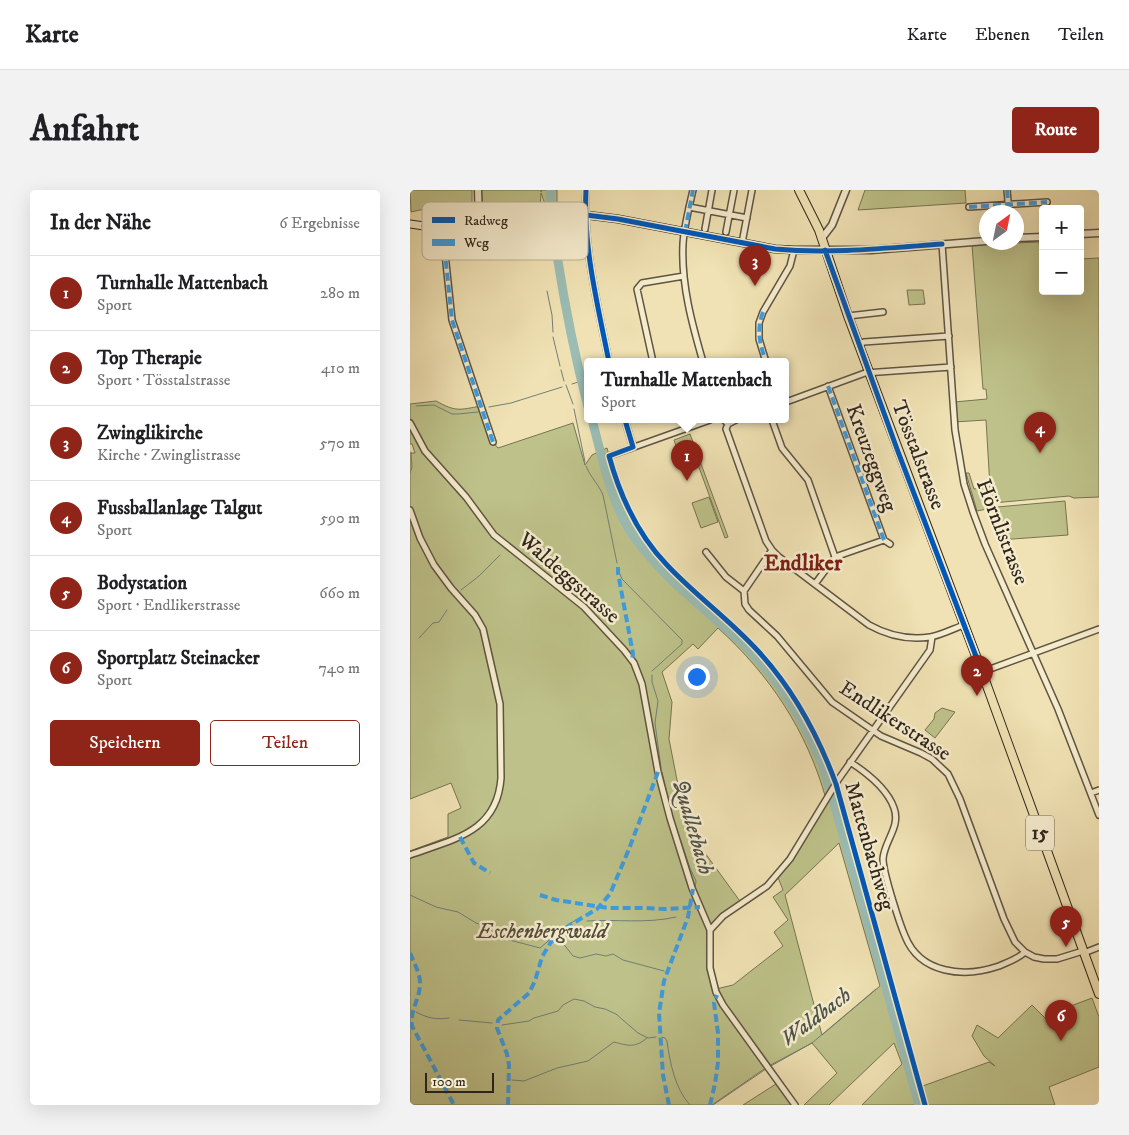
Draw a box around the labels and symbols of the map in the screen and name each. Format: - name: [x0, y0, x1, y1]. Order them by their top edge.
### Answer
- legend: [422, 202, 588, 260]
- north arrow: [979, 205, 1024, 250]
- text: Radweg: [464, 212, 508, 230]
- text: Weg: [463, 234, 489, 252]
- pin: 3: [739, 245, 771, 286]
- street label: Tösstalstrasse: [885, 397, 951, 514]
- street label: Kreuzeggweg: [840, 401, 903, 516]
- pin: 4: [1024, 412, 1056, 453]
- pin: 1: [671, 440, 703, 481]
- street label: Hörnlistrasse: [970, 475, 1034, 589]
- street label: Waldeggstrasse: [512, 526, 625, 629]
- district label: Endliker: [764, 550, 843, 577]
- pin: 2: [961, 655, 993, 696]
- your location: [684, 664, 710, 690]
- street label: Endlikerstrasse: [834, 675, 956, 767]
- water label: Qualletbach: [667, 776, 719, 878]
- street label: Mattenbachweg: [838, 779, 900, 914]
- road number: 15: [1026, 816, 1054, 850]
- pin: 5: [1050, 906, 1082, 947]
- park label: Eschenbergwald: [476, 919, 610, 945]
- water label: Waldbach: [775, 982, 857, 1052]
- pin: 6: [1045, 1000, 1077, 1041]
- scale bar: [425, 1070, 494, 1093]

